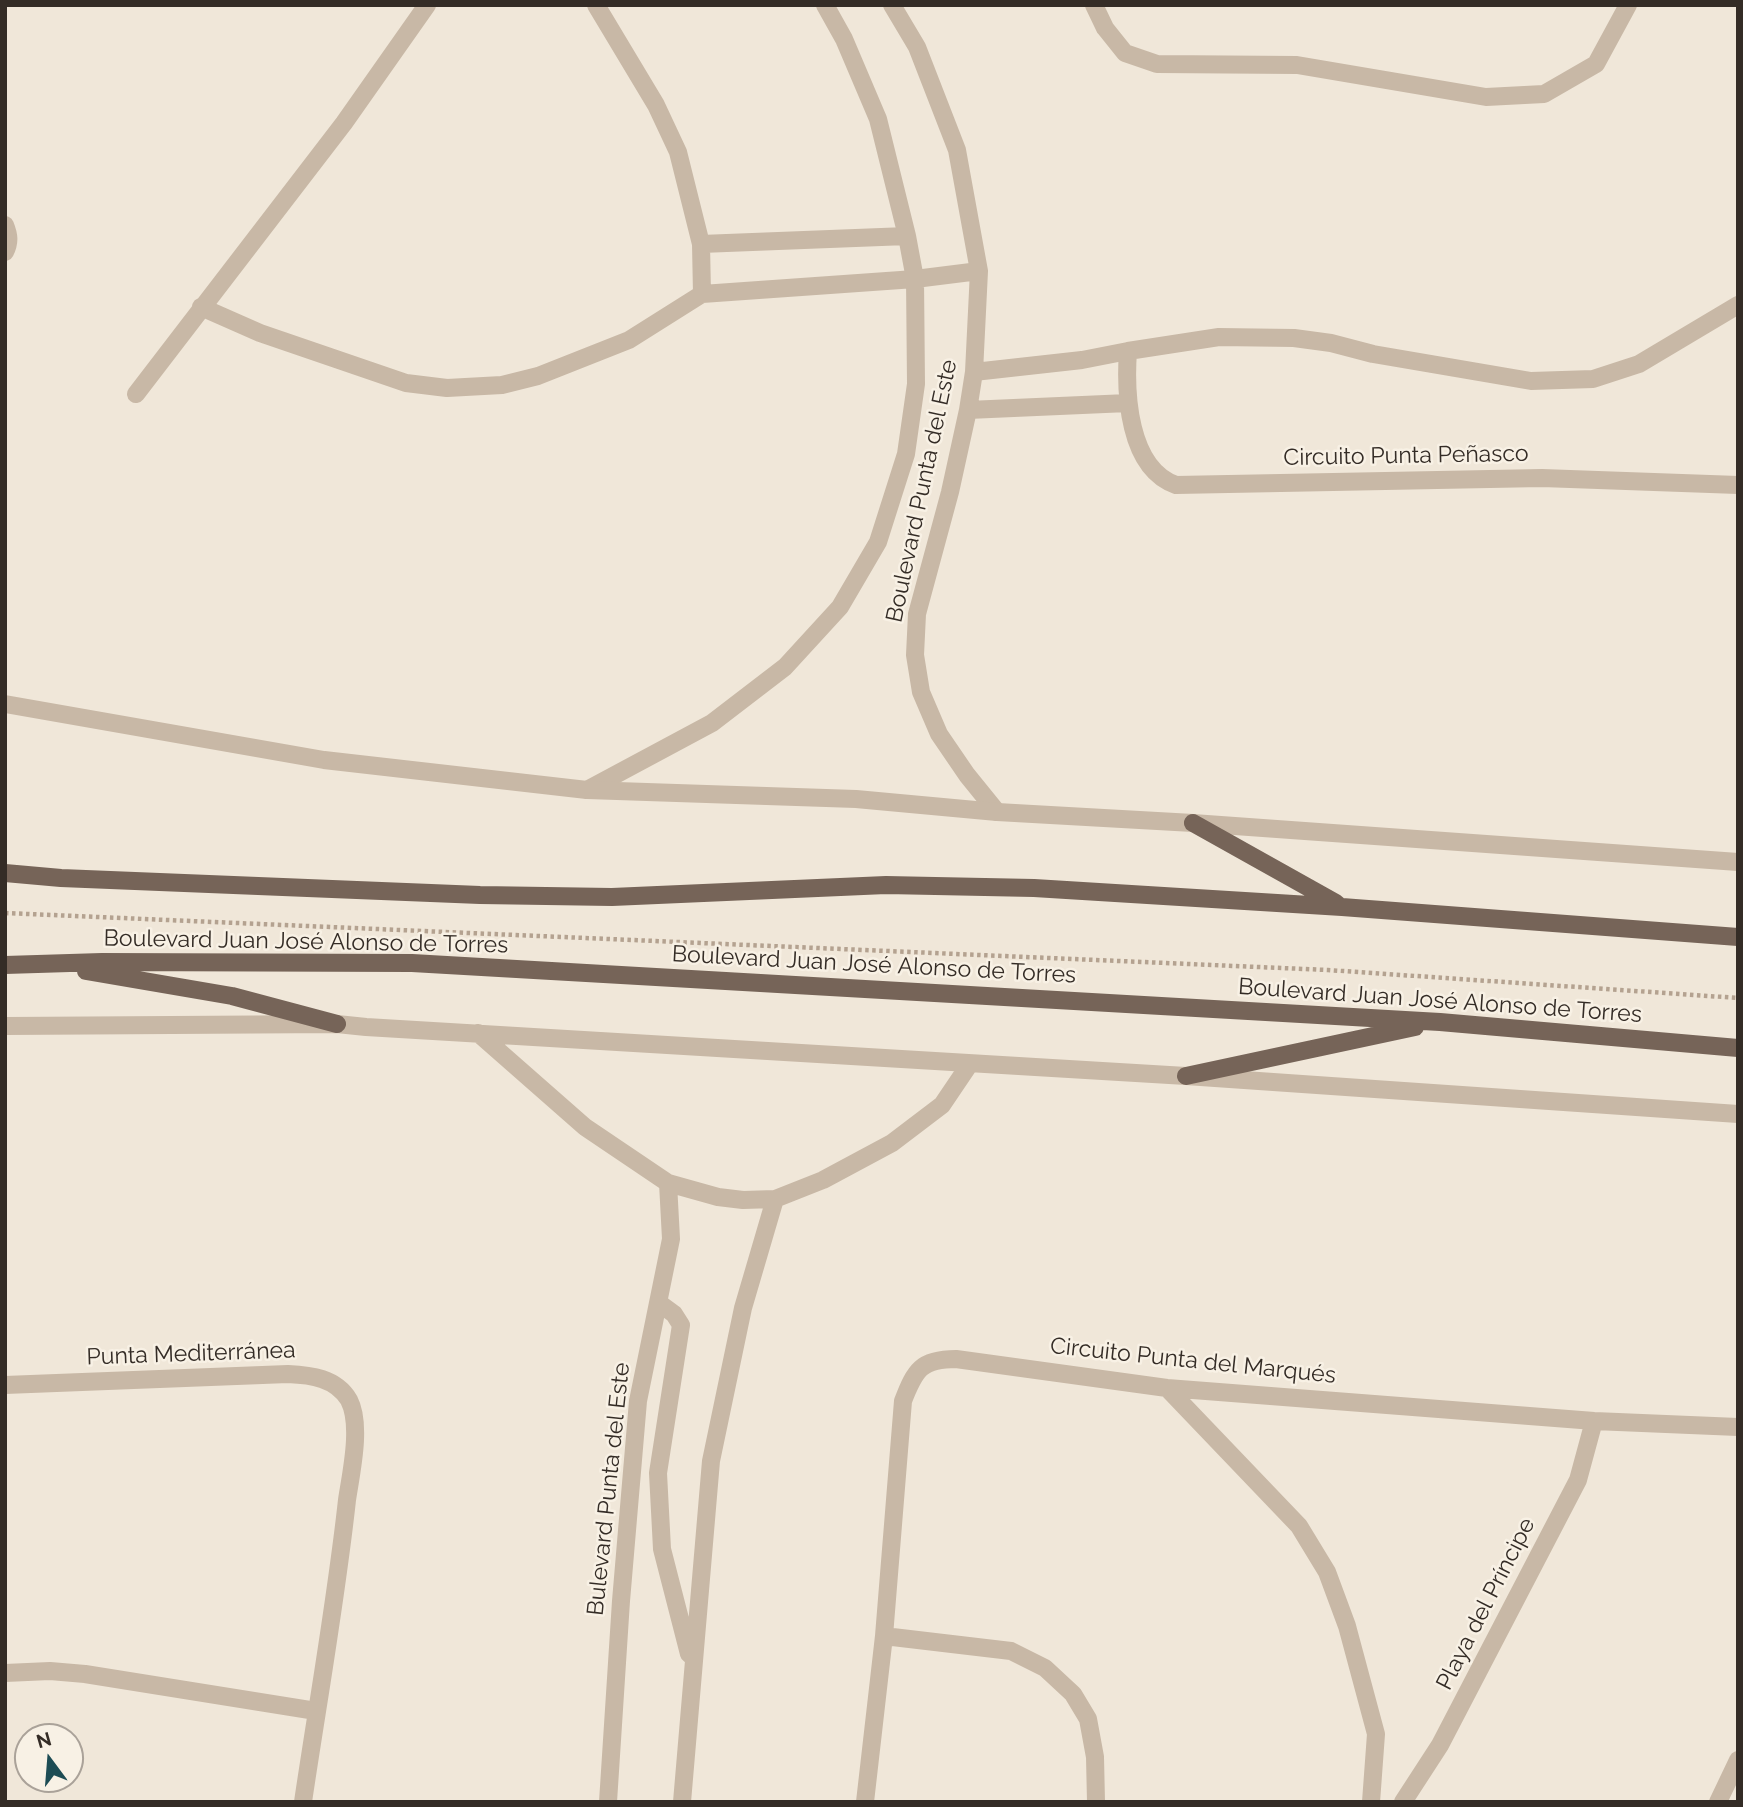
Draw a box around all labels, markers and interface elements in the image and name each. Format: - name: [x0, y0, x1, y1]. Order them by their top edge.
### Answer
- street label: Boulevard Punta del Este: [881, 357, 963, 625]
- street label: Circuito Punta Peñasco: [1283, 440, 1529, 472]
- street label: Boulevard Juan José Alonso de Torres: [103, 925, 509, 959]
- street label: Boulevard Juan José Alonso de Torres: [671, 941, 1077, 989]
- street label: Boulevard Juan José Alonso de Torres: [1237, 973, 1643, 1029]
- street label: Circuito Punta del Marqués: [1049, 1332, 1337, 1390]
- street label: Punta Mediterránea: [86, 1337, 296, 1371]
- street label: Bulevard Punta del Este: [582, 1361, 636, 1617]
- street label: Playa del Príncipe: [1431, 1513, 1541, 1695]
- north arrow: [14, 1723, 84, 1793]
- text: N: [34, 1727, 54, 1752]

